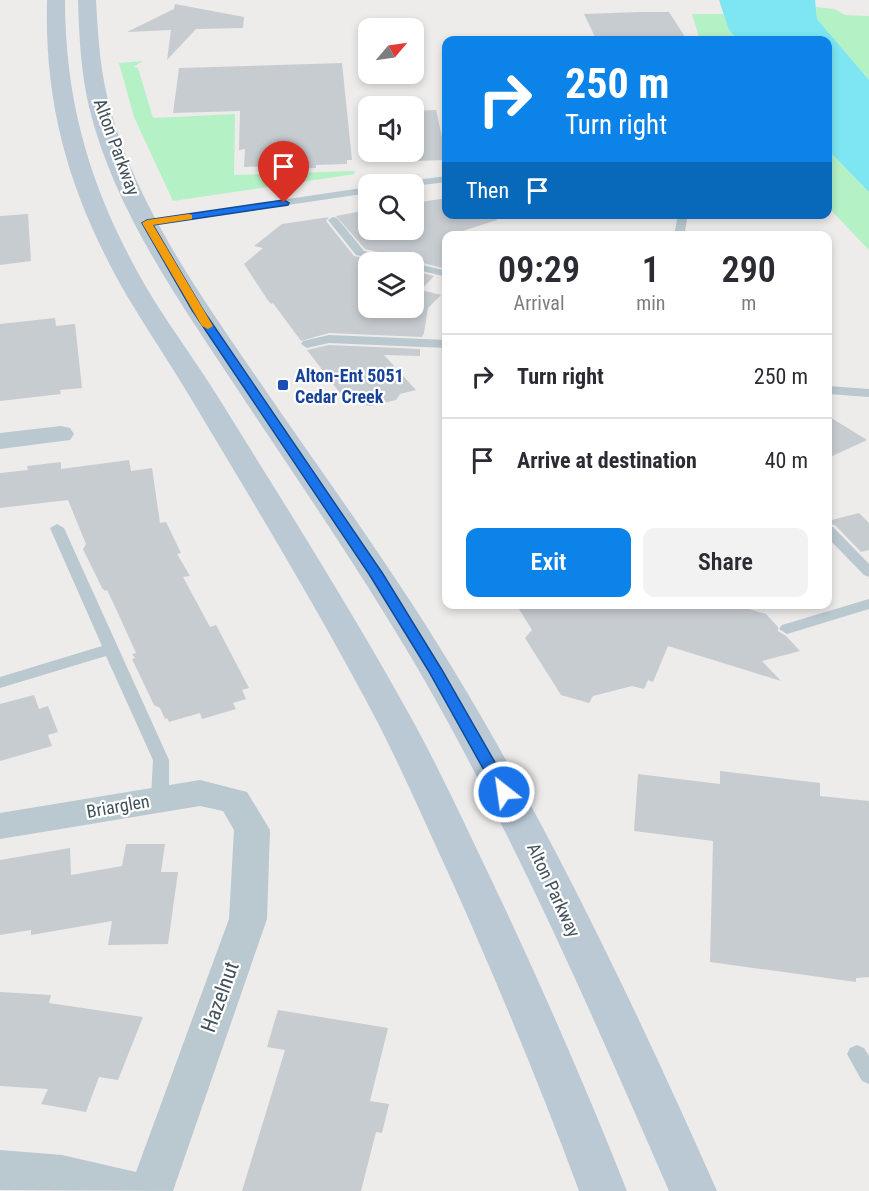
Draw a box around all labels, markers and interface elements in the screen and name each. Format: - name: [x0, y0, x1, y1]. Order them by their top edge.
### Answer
- north arrow: [358, 18, 424, 84]
- map controls: [358, 18, 424, 318]
- text: 250 m: [565, 59, 670, 108]
- icon: right: [466, 60, 544, 138]
- street label: Alton Parkway: [90, 96, 144, 199]
- button: sound: [358, 96, 424, 162]
- text: Turn right: [565, 109, 667, 141]
- pin: [258, 141, 309, 203]
- icon: arrive: [267, 150, 300, 183]
- button: search: [358, 174, 424, 240]
- icon: arrive: [521, 174, 554, 207]
- text: Then: [466, 178, 509, 203]
- text: 09:29: [498, 249, 580, 291]
- text: 1: [642, 249, 660, 291]
- text: 290: [722, 249, 776, 291]
- button: layers: [358, 252, 424, 318]
- text: Arrival: [514, 291, 565, 315]
- text: min: [636, 291, 665, 315]
- text: m: [741, 291, 756, 315]
- icon: right: [466, 360, 499, 393]
- text: Turn right: [517, 364, 604, 389]
- text: 250 m: [754, 364, 808, 389]
- place label: Alton-Ent 5051 Cedar Creek: [295, 365, 404, 407]
- marker: Alton-Ent 5051 Cedar Creek: [276, 378, 290, 392]
- icon: arrive: [466, 444, 499, 477]
- text: Arrive at destination: [517, 448, 697, 473]
- text: 40 m: [765, 448, 808, 473]
- button: Exit: [466, 528, 631, 597]
- button: Share: [643, 528, 808, 597]
- position arrow: [472, 760, 536, 824]
- street label: Briarglen: [85, 790, 151, 822]
- street label: Alton Parkway: [523, 840, 585, 941]
- street label: Hazelnut: [196, 958, 244, 1036]

